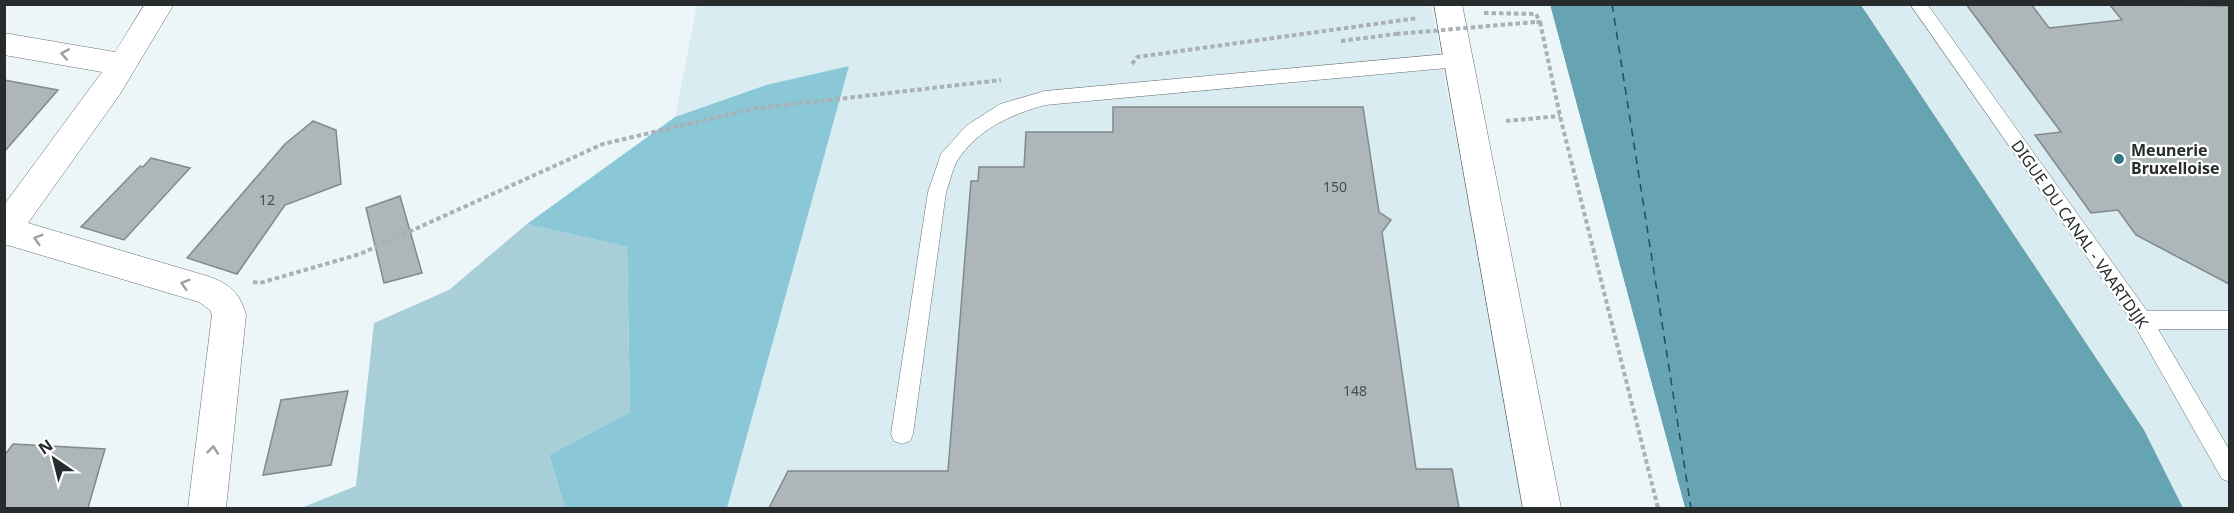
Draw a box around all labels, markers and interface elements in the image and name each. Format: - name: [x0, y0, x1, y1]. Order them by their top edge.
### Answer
- one-way arrow: [61, 49, 70, 61]
- street label: DIGUE DU CANAL - VAARTDIJK: [2006, 135, 2154, 333]
- place label: Meunerie Bruxelloise: [2131, 139, 2220, 179]
- marker: Meunerie Bruxelloise: [2112, 152, 2126, 166]
- house number: 150: [1323, 177, 1347, 196]
- house number: 12: [259, 190, 275, 209]
- one-way arrow: [33, 234, 44, 246]
- one-way arrow: [180, 279, 191, 291]
- house number: 148: [1343, 381, 1367, 400]
- north arrow: [24, 429, 84, 489]
- text: N: [34, 434, 57, 459]
- one-way arrow: [207, 446, 219, 455]

